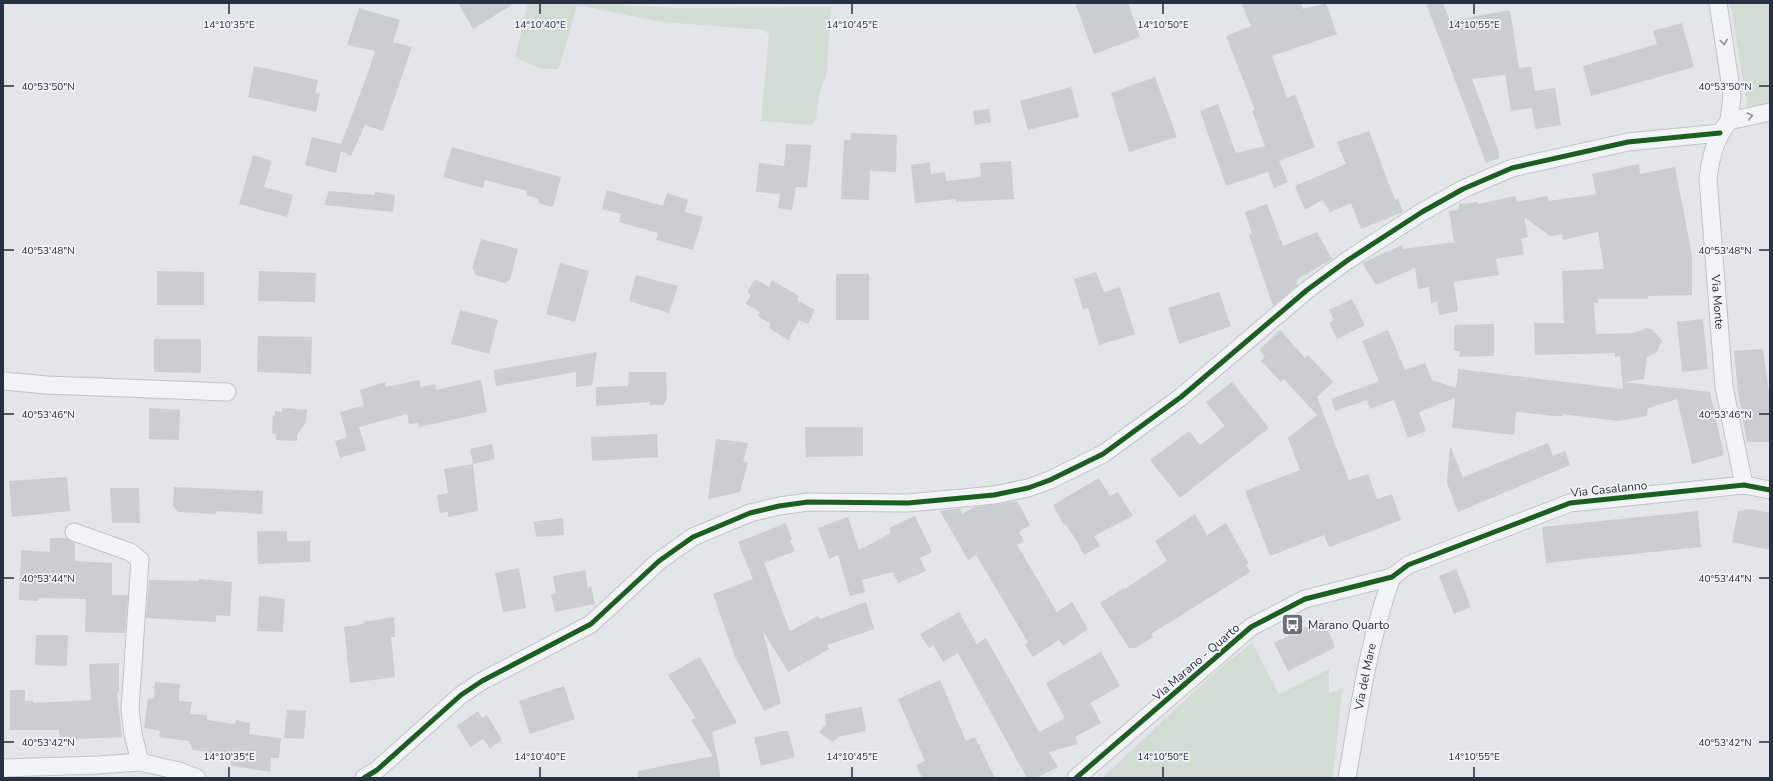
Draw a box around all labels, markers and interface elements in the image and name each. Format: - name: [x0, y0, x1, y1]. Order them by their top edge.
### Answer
- text: 14°10'35"E: [203, 18, 255, 32]
- text: 14°10'40"E: [514, 18, 566, 32]
- text: 14°10'45"E: [826, 18, 878, 32]
- text: 14°10'50"E: [1137, 18, 1189, 32]
- text: 14°10'55"E: [1448, 18, 1500, 32]
- one-way arrow: [1719, 38, 1728, 45]
- text: 40°53'50"N: [21, 80, 75, 94]
- text: 40°53'50"N: [1698, 80, 1752, 94]
- one-way arrow: [1746, 113, 1753, 121]
- text: 40°53'48"N: [21, 244, 75, 258]
- text: 40°53'48"N: [1698, 244, 1752, 258]
- street label: Via Monte: [1707, 273, 1728, 330]
- text: 40°53'46"N: [21, 408, 75, 422]
- text: 40°53'46"N: [1698, 408, 1752, 422]
- street label: Via Casalanno: [1569, 477, 1648, 501]
- text: 40°53'44"N: [21, 572, 75, 586]
- text: 40°53'44"N: [1698, 572, 1752, 586]
- bus stop icon: Marano Quarto: [1279, 612, 1305, 638]
- place label: Marano Quarto: [1308, 617, 1390, 633]
- street label: Via Marano - Quarto: [1148, 620, 1243, 705]
- street label: Via del Mare: [1351, 642, 1380, 712]
- text: 40°53'42"N: [21, 736, 75, 750]
- text: 40°53'42"N: [1698, 736, 1752, 750]
- text: 14°10'35"E: [203, 750, 255, 764]
- text: 14°10'40"E: [514, 750, 566, 764]
- text: 14°10'45"E: [826, 750, 878, 764]
- text: 14°10'50"E: [1137, 750, 1189, 764]
- text: 14°10'55"E: [1448, 750, 1500, 764]

